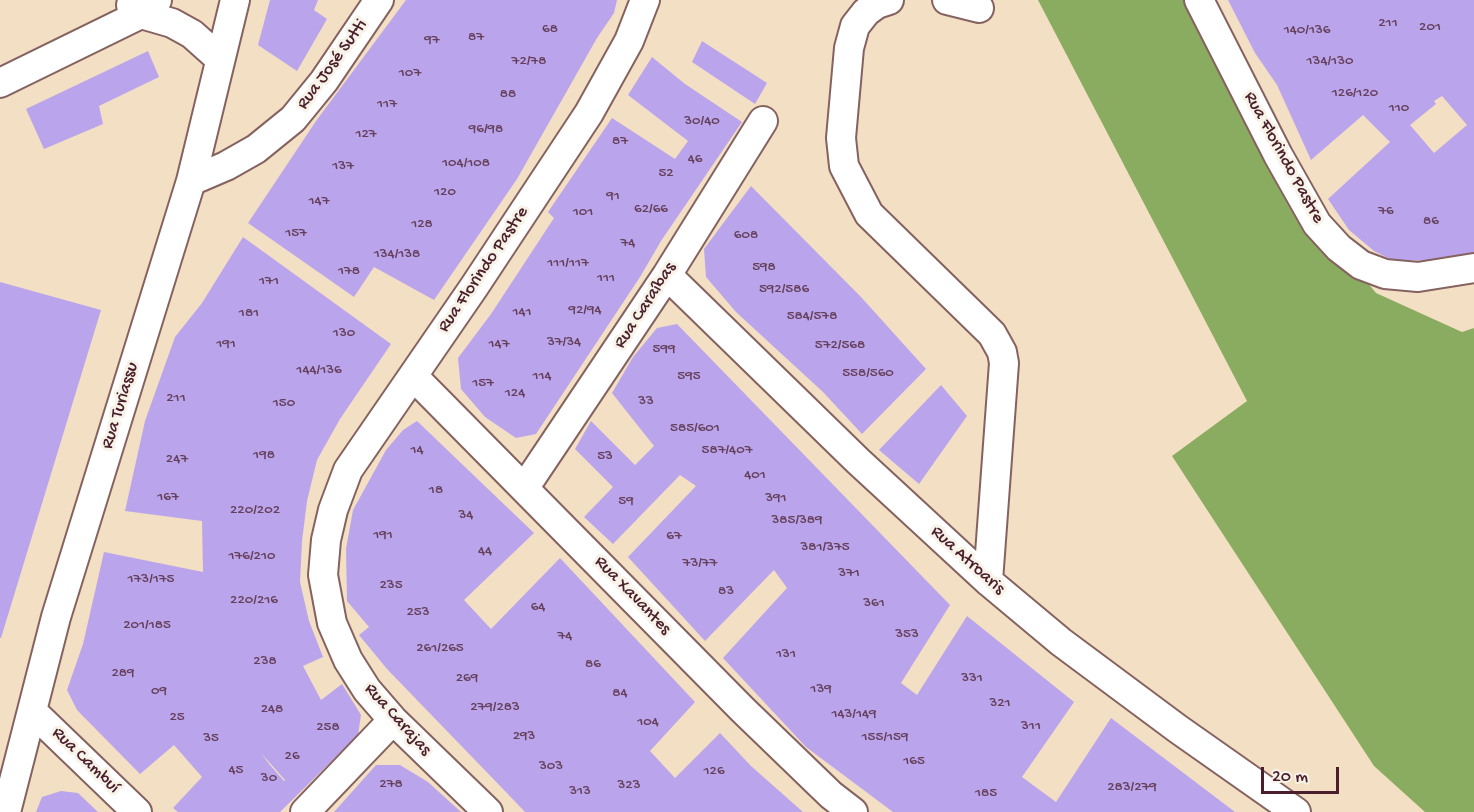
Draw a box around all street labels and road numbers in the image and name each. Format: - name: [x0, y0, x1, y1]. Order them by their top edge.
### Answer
- street label: Rua José Sutti: [293, 16, 373, 114]
- street label: Rua Florindo Pastre: [1238, 88, 1328, 228]
- street label: Rua Florindo Pastre: [434, 203, 534, 337]
- street label: Rua Caraíbas: [610, 259, 682, 353]
- street label: Rua Turiassu: [98, 360, 144, 452]
- street label: Rua Atroaris: [925, 522, 1009, 600]
- street label: Rua Xavantes: [589, 552, 675, 640]
- street label: Rua Carajas: [359, 679, 435, 761]
- street label: Rua Cambuí: [46, 723, 124, 799]

